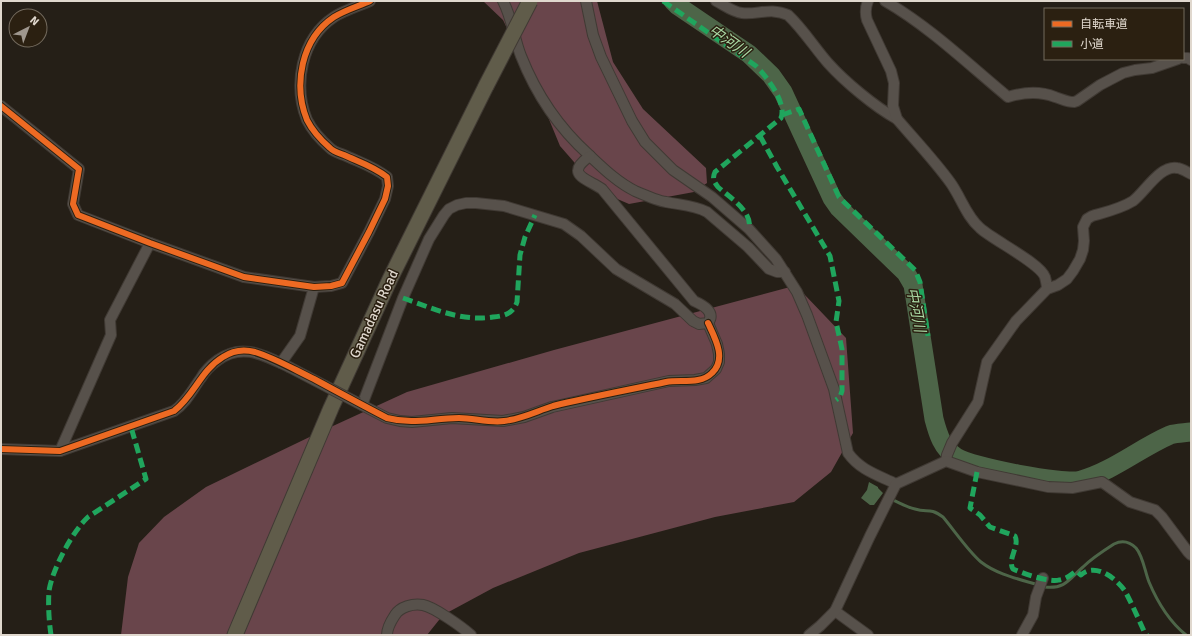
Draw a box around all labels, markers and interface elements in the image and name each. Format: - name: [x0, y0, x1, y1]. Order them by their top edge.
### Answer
- north arrow: [8, 8, 48, 48]
- legend: [1044, 8, 1184, 60]
- text: N: [27, 14, 42, 28]
- text: 自転車道: [1080, 17, 1128, 32]
- water label: 中河川: [705, 21, 754, 62]
- text: 小道: [1080, 37, 1104, 52]
- street label: Gamadasu Road: [346, 267, 402, 361]
- water label: 中河川: [903, 286, 930, 336]

